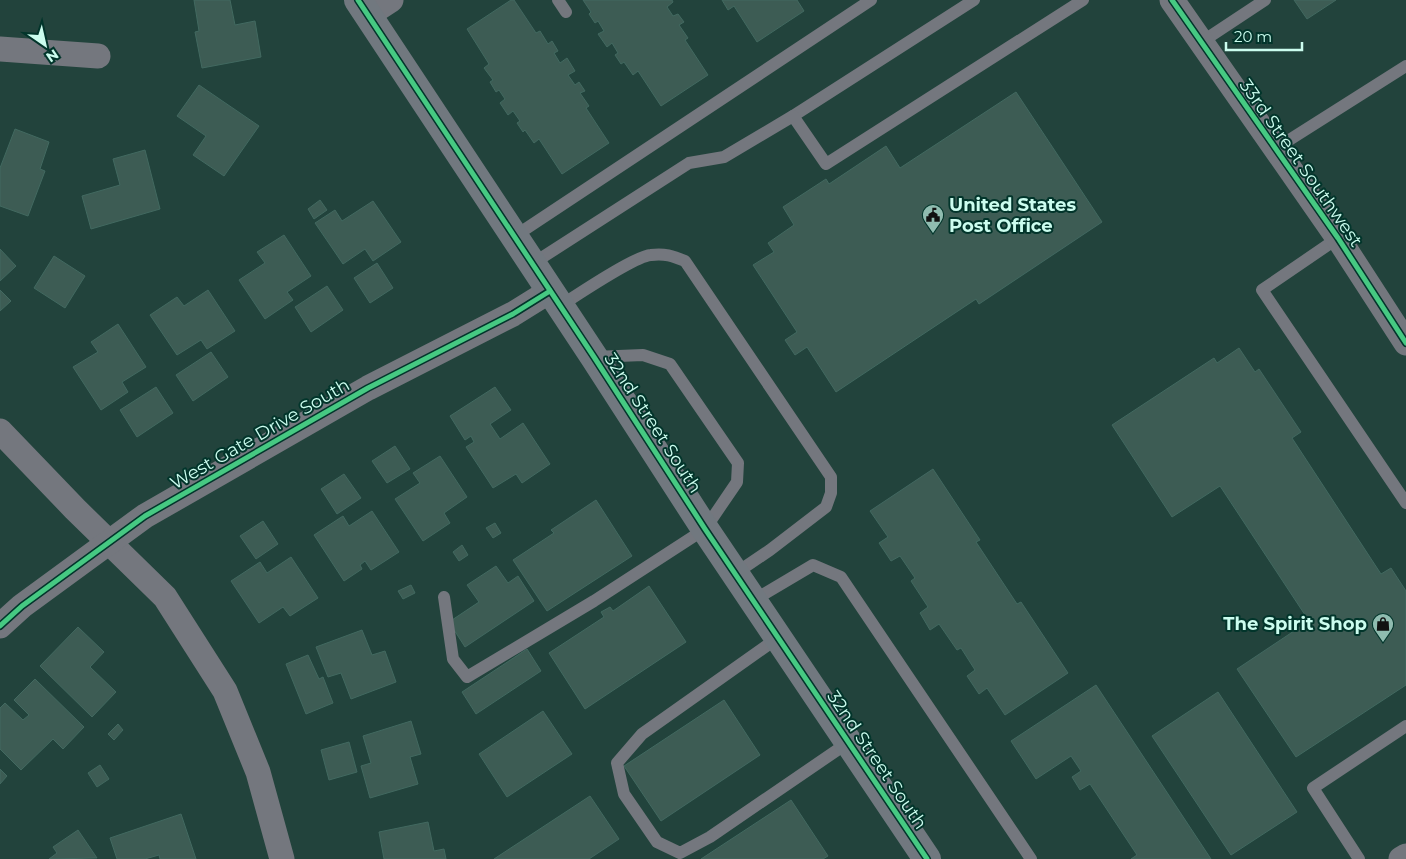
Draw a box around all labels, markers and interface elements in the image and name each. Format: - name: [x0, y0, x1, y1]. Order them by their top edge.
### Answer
- north arrow: [20, 20, 70, 70]
- scale bar: [1226, 20, 1302, 52]
- text: 20 m: [1234, 27, 1272, 46]
- text: N: [43, 45, 62, 66]
- street label: 33rd Street Southwest: [1235, 75, 1367, 251]
- place label: United States Post Office: [949, 194, 1076, 237]
- public building icon: United States Post Office: [921, 203, 945, 234]
- street label: 32nd Street South: [600, 349, 706, 497]
- street label: West Gate Drive South: [166, 374, 354, 494]
- shop icon: The Spirit Shop: [1371, 612, 1395, 643]
- place label: The Spirit Shop: [1223, 613, 1367, 635]
- street label: 32nd Street South: [822, 687, 932, 833]

